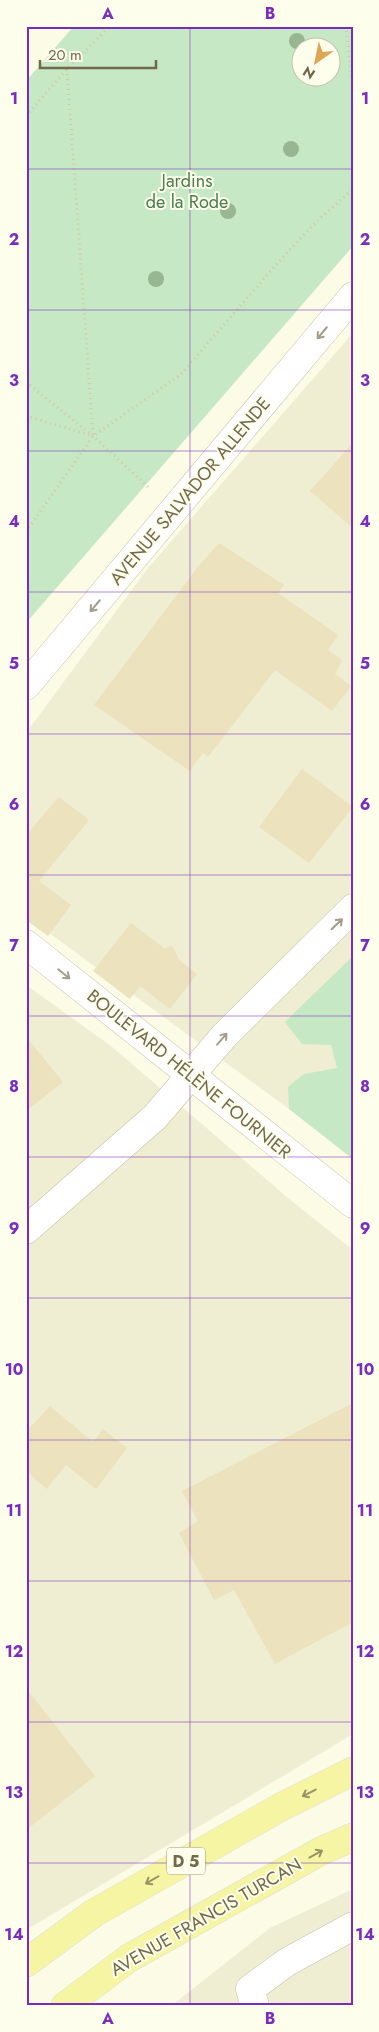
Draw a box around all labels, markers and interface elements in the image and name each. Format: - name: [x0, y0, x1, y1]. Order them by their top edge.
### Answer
- text: A: [101, 2, 114, 25]
- text: B: [265, 2, 275, 25]
- scale bar: [40, 38, 156, 70]
- north arrow: [292, 38, 342, 88]
- text: 20 m: [48, 44, 82, 66]
- text: N: [299, 61, 319, 84]
- text: 1: [10, 87, 18, 110]
- text: 1: [361, 87, 369, 110]
- park label: Jardins de la Rode: [146, 168, 228, 215]
- text: 2: [9, 228, 19, 251]
- text: 2: [360, 228, 370, 251]
- one-way arrow: [316, 326, 327, 339]
- text: 3: [9, 369, 19, 392]
- text: 3: [360, 369, 370, 392]
- street label: AVENUE SALVADOR ALLENDE: [103, 391, 277, 591]
- text: 4: [8, 510, 20, 533]
- text: 4: [359, 510, 371, 533]
- one-way arrow: [89, 599, 100, 612]
- text: 5: [9, 652, 19, 675]
- text: 5: [360, 652, 370, 675]
- text: 6: [9, 793, 19, 816]
- text: 6: [360, 793, 370, 816]
- one-way arrow: [330, 918, 343, 930]
- text: 7: [9, 934, 19, 957]
- text: 7: [360, 934, 370, 957]
- one-way arrow: [57, 969, 70, 980]
- street label: BOULEVARD HÉLÈNE FOURNIER: [81, 983, 297, 1165]
- one-way arrow: [216, 1032, 228, 1045]
- text: 8: [9, 1075, 19, 1098]
- text: 8: [360, 1075, 370, 1098]
- text: 9: [9, 1217, 19, 1240]
- text: 9: [360, 1217, 370, 1240]
- text: 10: [5, 1358, 23, 1381]
- text: 10: [356, 1358, 374, 1381]
- text: 11: [6, 1499, 22, 1522]
- text: 11: [357, 1499, 373, 1522]
- text: 12: [5, 1640, 23, 1663]
- text: 12: [356, 1640, 374, 1663]
- text: 13: [5, 1781, 23, 1804]
- text: 13: [356, 1781, 374, 1804]
- one-way arrow: [302, 1789, 317, 1798]
- road number: D 5: [167, 1848, 205, 1874]
- one-way arrow: [308, 1849, 323, 1859]
- street label: AVENUE FRANCIS TURCAN: [106, 1852, 306, 1982]
- one-way arrow: [144, 1875, 159, 1885]
- text: 14: [4, 1923, 24, 1946]
- text: 14: [355, 1923, 375, 1946]
- text: A: [101, 2007, 114, 2030]
- text: B: [265, 2007, 275, 2030]

